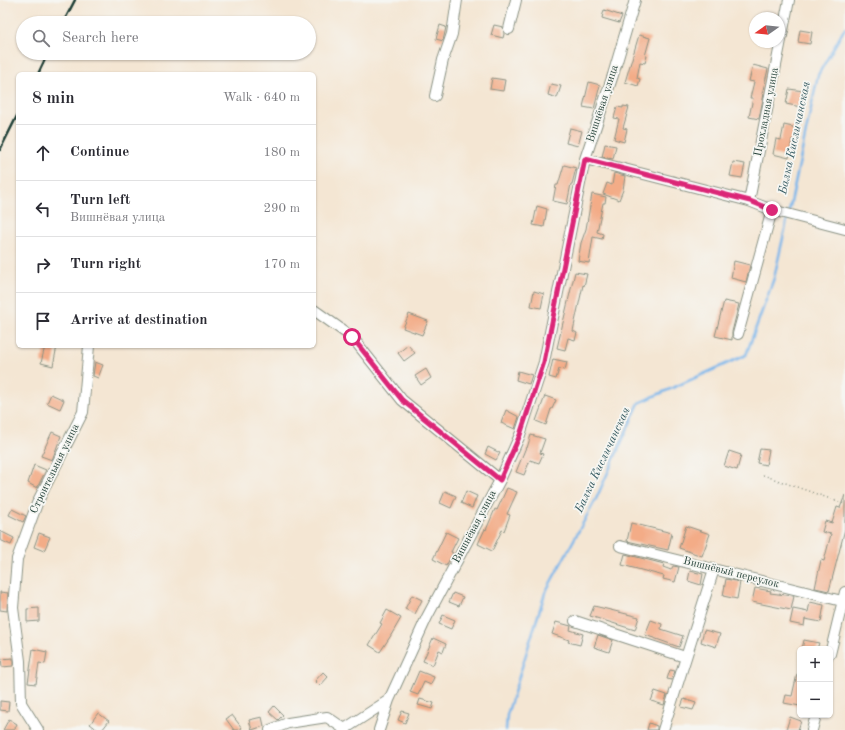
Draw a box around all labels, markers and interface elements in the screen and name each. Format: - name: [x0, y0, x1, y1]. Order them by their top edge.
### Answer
- north arrow: [749, 12, 785, 48]
- search box: [16, 16, 316, 60]
- icon: search: [30, 27, 52, 49]
- text: Search here: [62, 31, 139, 46]
- street label: Вишнёвая улица: [585, 63, 621, 144]
- street label: Прохладная улица: [753, 66, 781, 157]
- water label: Балка Кисличанская: [777, 80, 813, 196]
- text: 8 min: [32, 90, 75, 107]
- text: Walk · 640 m: [223, 91, 300, 104]
- icon: ahead: [32, 142, 54, 164]
- text: Continue: [70, 145, 129, 160]
- text: 180 m: [263, 146, 300, 159]
- text: Turn left: [70, 193, 130, 208]
- icon: left: [32, 198, 54, 220]
- route end: [763, 201, 781, 219]
- text: 290 m: [263, 202, 300, 215]
- text: Вишнёвая улица: [70, 211, 165, 224]
- icon: right: [32, 254, 54, 276]
- text: Turn right: [70, 257, 141, 272]
- text: 170 m: [263, 258, 300, 271]
- icon: arrive: [32, 310, 54, 332]
- text: Arrive at destination: [70, 313, 208, 328]
- route start: [343, 328, 361, 346]
- water label: Балка Кисличанская: [573, 405, 633, 515]
- street label: Строительная улица: [28, 422, 82, 516]
- street label: Вишнёвая улица: [451, 488, 499, 565]
- street label: Вишнёвый переулок: [682, 556, 780, 590]
- map controls: [797, 646, 833, 718]
- button: +: [797, 646, 833, 682]
- button: −: [797, 682, 833, 718]

